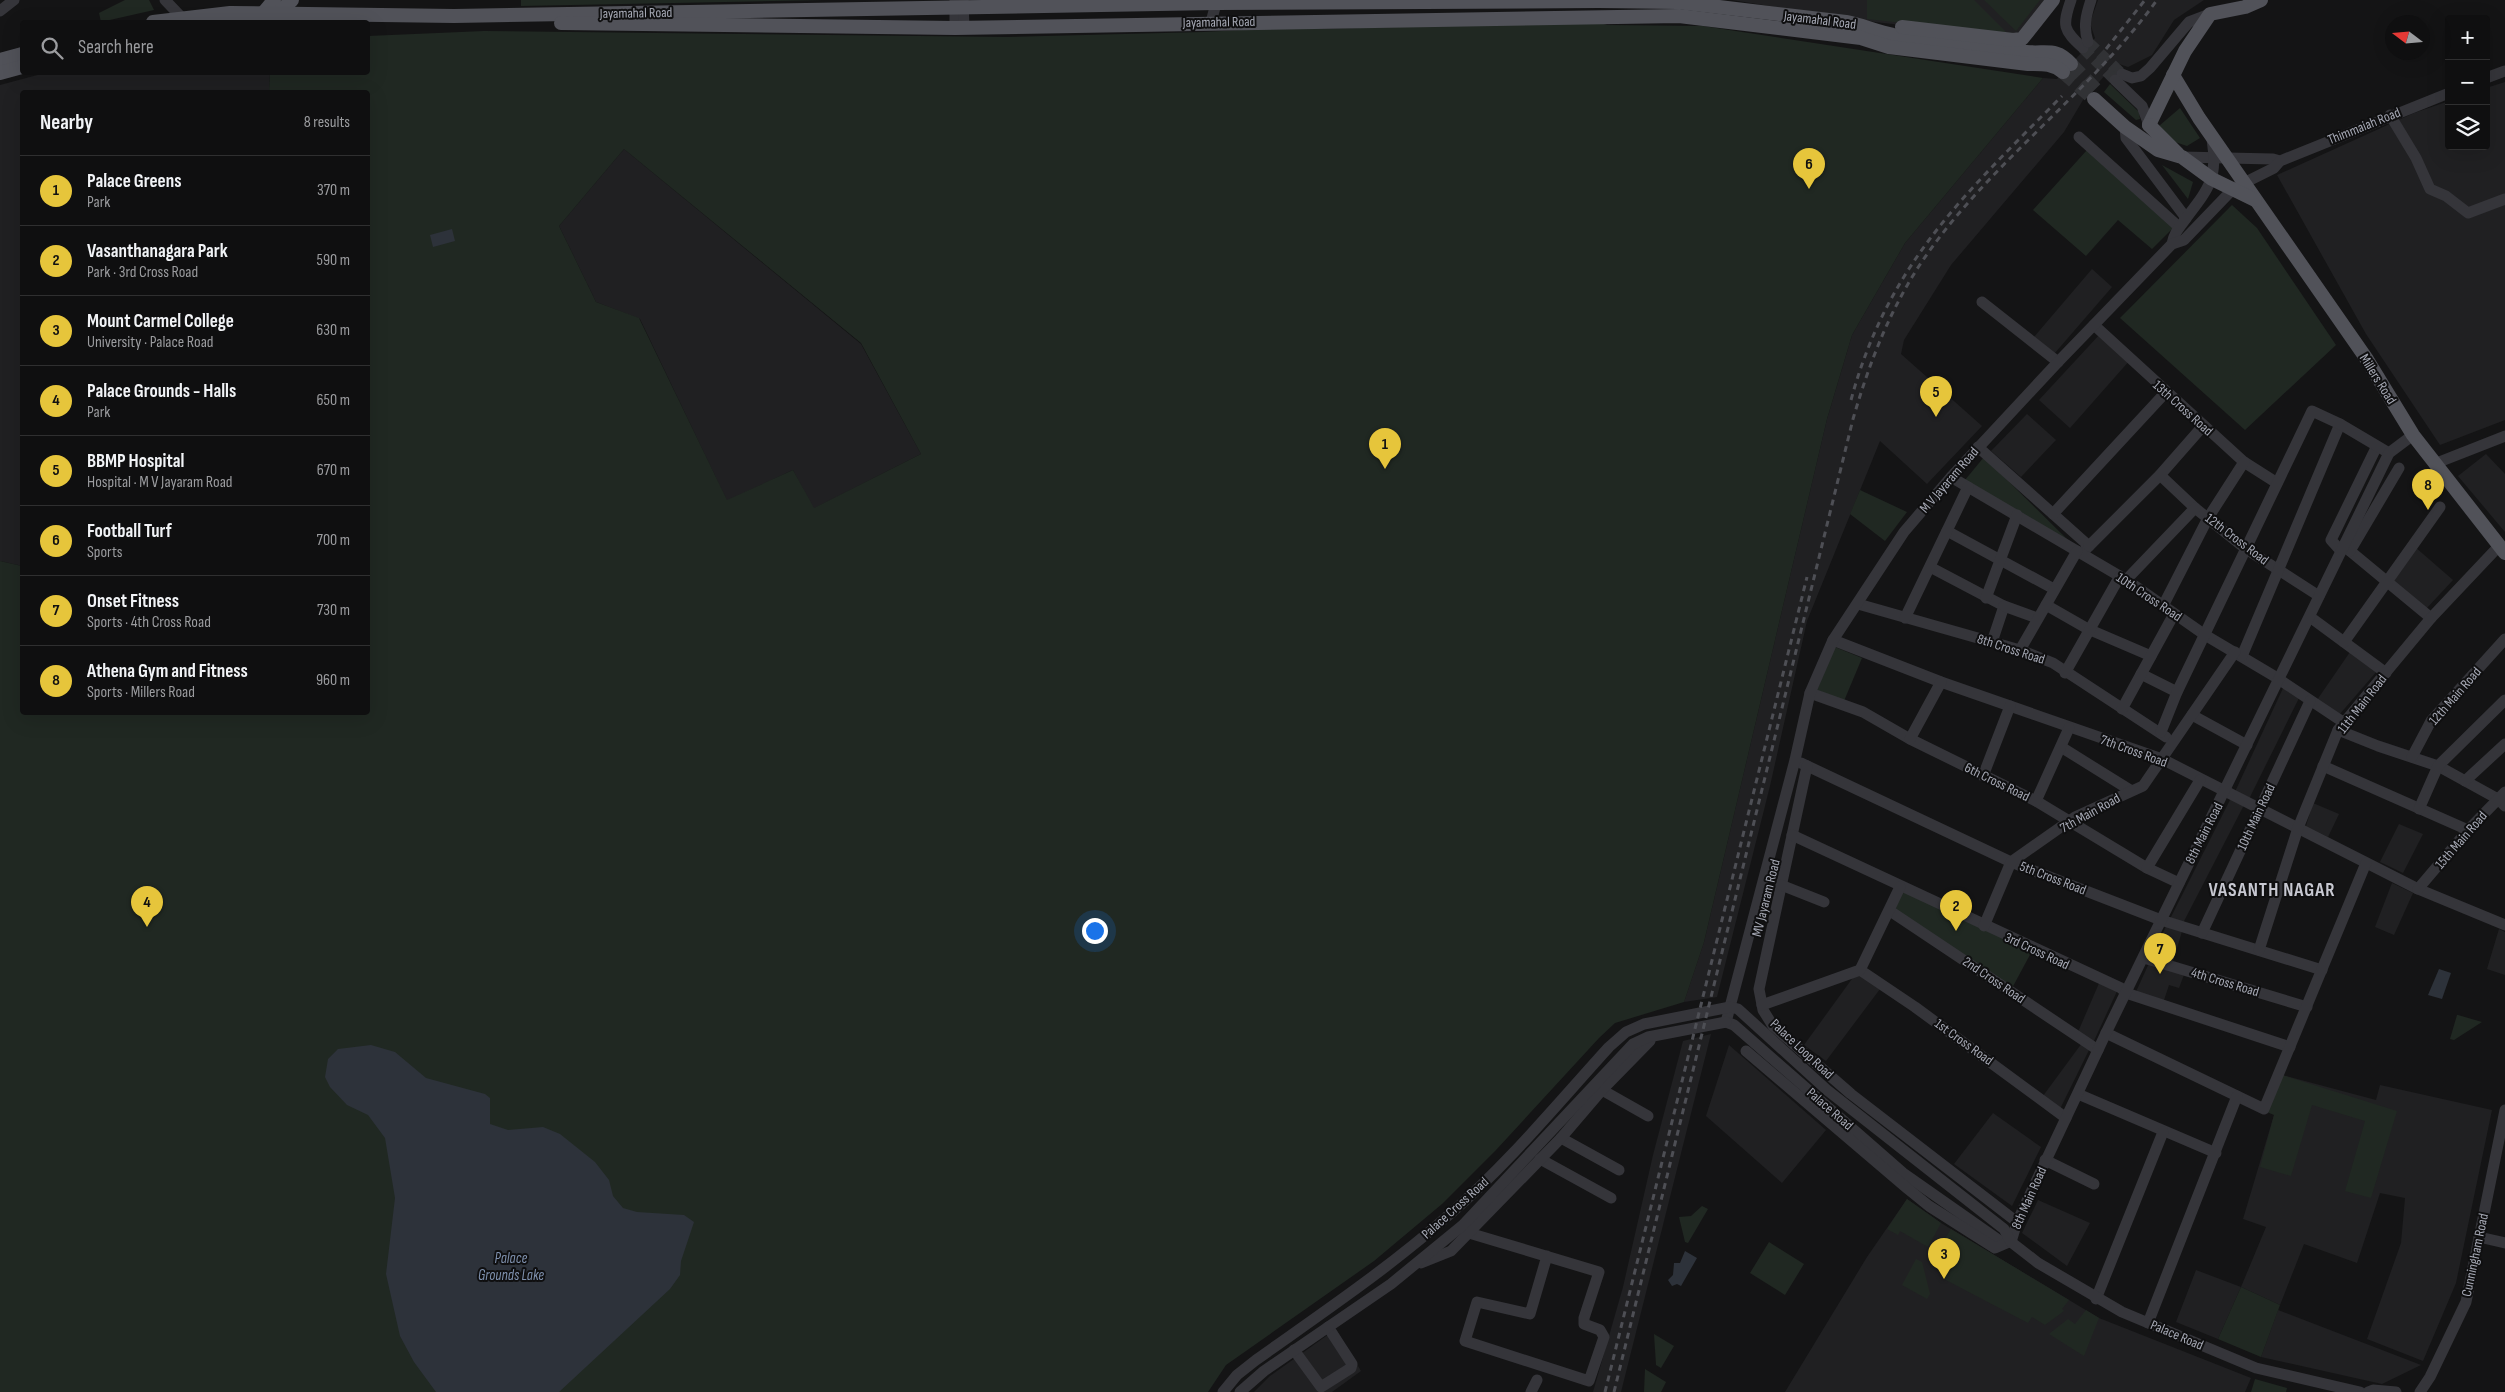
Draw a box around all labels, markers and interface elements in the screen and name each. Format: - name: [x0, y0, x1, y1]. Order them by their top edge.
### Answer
- street label: Jayamahal Road: [599, 4, 673, 22]
- street label: Jayamahal Road: [1782, 7, 1857, 33]
- street label: Jayamahal Road: [1182, 13, 1256, 31]
- north arrow: [2385, 15, 2430, 60]
- map controls: [2445, 15, 2490, 150]
- button: +: [2445, 15, 2490, 60]
- search box: [20, 20, 370, 75]
- icon: search: [38, 34, 66, 62]
- text: Search here: [78, 36, 154, 59]
- button: −: [2445, 60, 2490, 105]
- street label: Thimmaiah Road: [2325, 104, 2403, 148]
- button: layers: [2445, 105, 2490, 150]
- text: Nearby: [40, 110, 93, 135]
- text: 8 results: [304, 113, 350, 132]
- pin: 6: [1793, 148, 1825, 189]
- text: Palace Greens: [87, 170, 181, 193]
- text: 1: [53, 181, 59, 200]
- text: 370 m: [317, 181, 350, 200]
- text: Park: [87, 193, 110, 212]
- text: Vasanthanagara Park: [87, 240, 228, 263]
- text: 2: [52, 251, 60, 270]
- text: 590 m: [317, 251, 350, 270]
- text: Park · 3rd Cross Road: [87, 263, 198, 282]
- text: Mount Carmel College: [87, 310, 234, 333]
- text: 3: [52, 321, 60, 340]
- text: 630 m: [316, 321, 350, 340]
- text: University · Palace Road: [87, 333, 213, 352]
- street label: Millers Road: [2356, 351, 2400, 407]
- pin: 5: [1920, 376, 1952, 417]
- street label: 13th Cross Road: [2149, 377, 2217, 440]
- text: Palace Grounds - Halls: [87, 380, 236, 403]
- text: 4: [52, 391, 60, 410]
- text: 650 m: [317, 391, 350, 410]
- text: Park: [87, 403, 110, 422]
- pin: 1: [1369, 428, 1401, 469]
- street label: M V Jayaram Road: [1916, 444, 1982, 516]
- text: BBMP Hospital: [87, 450, 184, 473]
- text: 5: [52, 461, 60, 480]
- text: 670 m: [317, 461, 350, 480]
- pin: 8: [2412, 469, 2444, 510]
- text: Hospital · M V Jayaram Road: [87, 473, 233, 492]
- street label: 12th Cross Road: [2202, 510, 2272, 568]
- text: Football Turf: [87, 520, 172, 543]
- text: 6: [52, 531, 60, 550]
- text: 700 m: [317, 531, 350, 550]
- text: Sports: [87, 543, 122, 562]
- street label: 10th Cross Road: [2113, 569, 2185, 625]
- text: Onset Fitness: [87, 590, 179, 613]
- text: 7: [53, 601, 59, 620]
- text: 730 m: [317, 601, 350, 620]
- text: Sports · 4th Cross Road: [87, 613, 211, 632]
- street label: 8th Cross Road: [1975, 630, 2047, 668]
- text: Athena Gym and Fitness: [87, 660, 248, 683]
- street label: 12th Main Road: [2425, 663, 2485, 728]
- text: 8: [52, 671, 60, 690]
- text: 960 m: [316, 671, 350, 690]
- street label: 11th Main Road: [2334, 671, 2390, 737]
- text: Sports · Millers Road: [87, 683, 195, 702]
- street label: 7th Cross Road: [2098, 731, 2170, 771]
- street label: 6th Cross Road: [1962, 759, 2033, 805]
- street label: 10th Main Road: [2233, 781, 2279, 853]
- street label: 7th Main Road: [2057, 789, 2123, 836]
- street label: 8th Main Road: [2181, 799, 2227, 866]
- street label: 15th Main Road: [2431, 808, 2491, 872]
- street label: MV Jayaram Road: [1748, 857, 1784, 939]
- street label: 5th Cross Road: [2017, 858, 2089, 899]
- district label: VASANTH NAGAR: [2208, 879, 2336, 902]
- pin: 4: [131, 886, 163, 927]
- pin: 2: [1940, 890, 1972, 931]
- your location: [1082, 918, 1108, 944]
- street label: 3rd Cross Road: [2002, 929, 2072, 973]
- pin: 7: [2144, 933, 2176, 974]
- street label: 2nd Cross Road: [1960, 953, 2029, 1007]
- street label: 4th Cross Road: [2189, 964, 2261, 1000]
- street label: Palace Loop Road: [1767, 1015, 1837, 1083]
- street label: 1st Cross Road: [1931, 1015, 1997, 1069]
- street label: Palace Road: [1803, 1084, 1857, 1134]
- street label: 8th Main Road: [2008, 1164, 2050, 1232]
- street label: Palace Cross Road: [1418, 1173, 1492, 1243]
- street label: Cunningham Road: [2458, 1212, 2492, 1298]
- pin: 3: [1928, 1238, 1960, 1279]
- water label: Palace Grounds Lake: [478, 1249, 544, 1285]
- street label: Palace Road: [2148, 1316, 2206, 1354]

